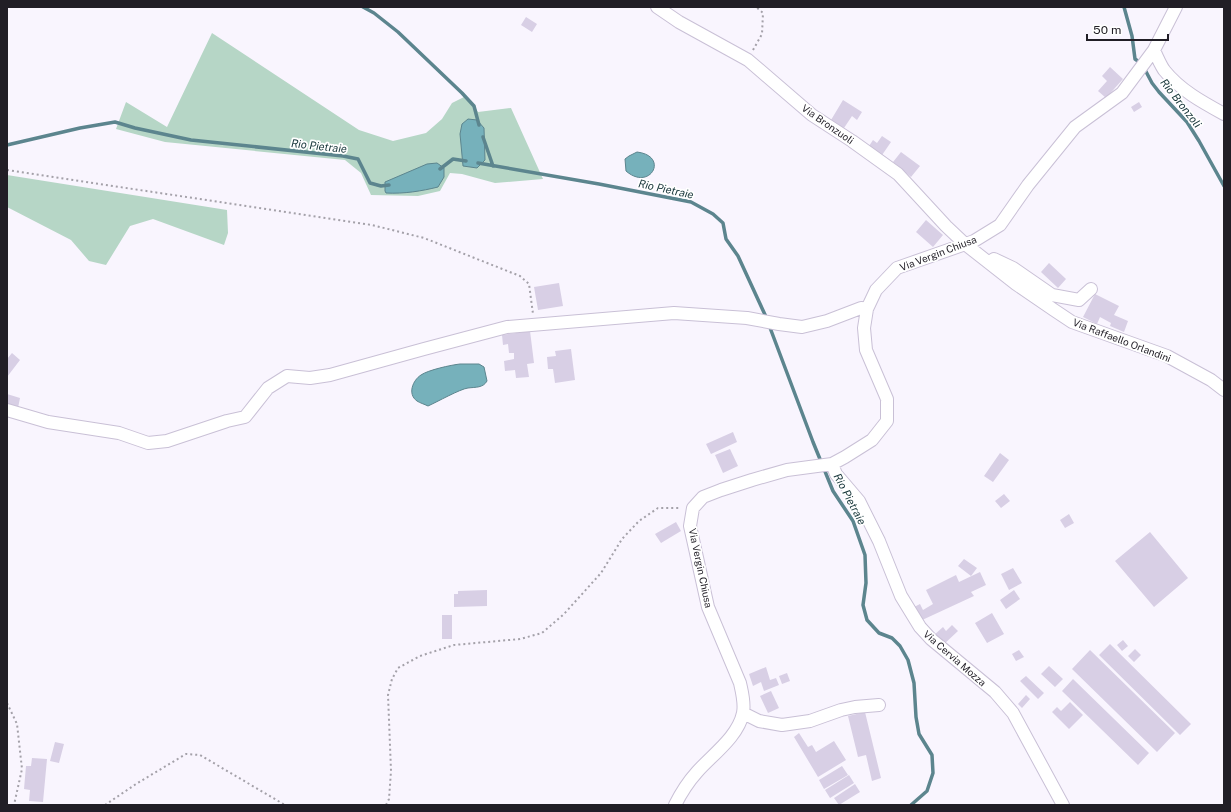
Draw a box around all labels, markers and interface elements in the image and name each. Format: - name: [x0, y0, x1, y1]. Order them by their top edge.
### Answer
- scale bar: [1087, 16, 1168, 42]
- text: 50 m: [1093, 23, 1121, 37]
- water label: Rio Bronzoli: [1158, 76, 1204, 130]
- street label: Via Bronzuoli: [800, 102, 856, 146]
- water label: Rio Pietraie: [290, 137, 348, 155]
- water label: Rio Pietraie: [637, 177, 695, 201]
- street label: Via Vergin Chiusa: [898, 233, 978, 273]
- street label: Via Raffaello Orlandini: [1071, 316, 1173, 364]
- water label: Rio Pietraie: [832, 471, 868, 527]
- street label: Via Vergin Chiusa: [687, 527, 715, 609]
- street label: Via Cervia Mozza: [921, 628, 989, 688]

